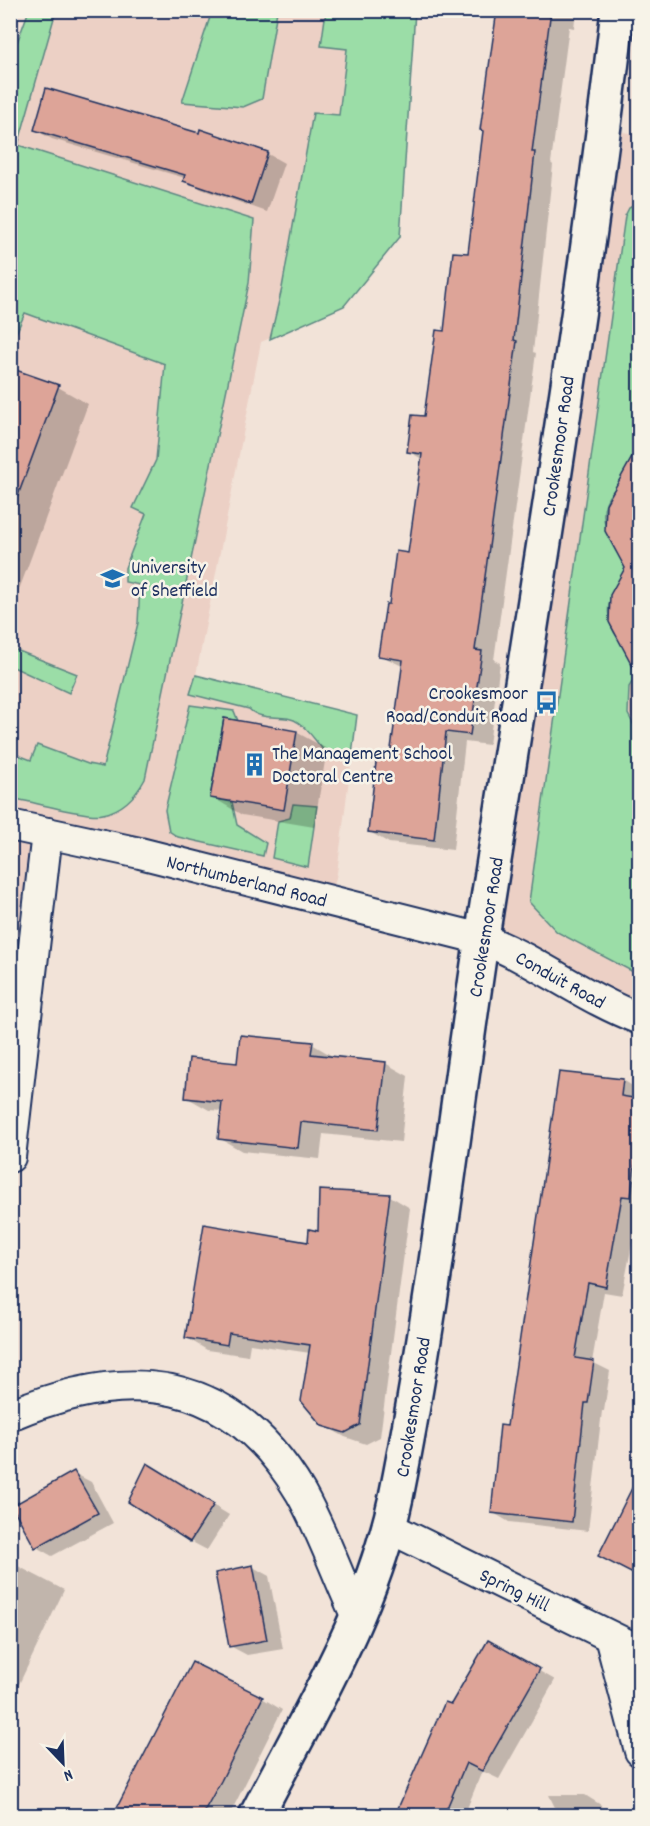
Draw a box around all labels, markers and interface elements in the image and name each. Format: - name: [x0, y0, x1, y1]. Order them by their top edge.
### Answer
- street label: Crookesmoor Road: [536, 374, 584, 518]
- place label: University of Sheffield: [131, 555, 218, 606]
- school or university icon: University of Sheffield: [100, 565, 126, 591]
- place label: Crookesmoor Road/Conduit Road: [386, 681, 529, 732]
- bus stop icon: Crookesmoor Road/Conduit Road: [533, 690, 559, 716]
- place label: The Management School Doctoral Centre: [272, 741, 452, 792]
- building icon: The Management School Doctoral Centre: [241, 751, 267, 777]
- street label: Northumberland Road: [163, 849, 330, 916]
- street label: Crookesmoor Road: [463, 855, 513, 1000]
- street label: Conduit Road: [509, 945, 610, 1018]
- street label: Crookesmoor Road: [390, 1335, 440, 1480]
- street label: Spring Hill: [474, 1563, 554, 1621]
- north arrow: [33, 1733, 93, 1793]
- text: N: [60, 1762, 76, 1787]

